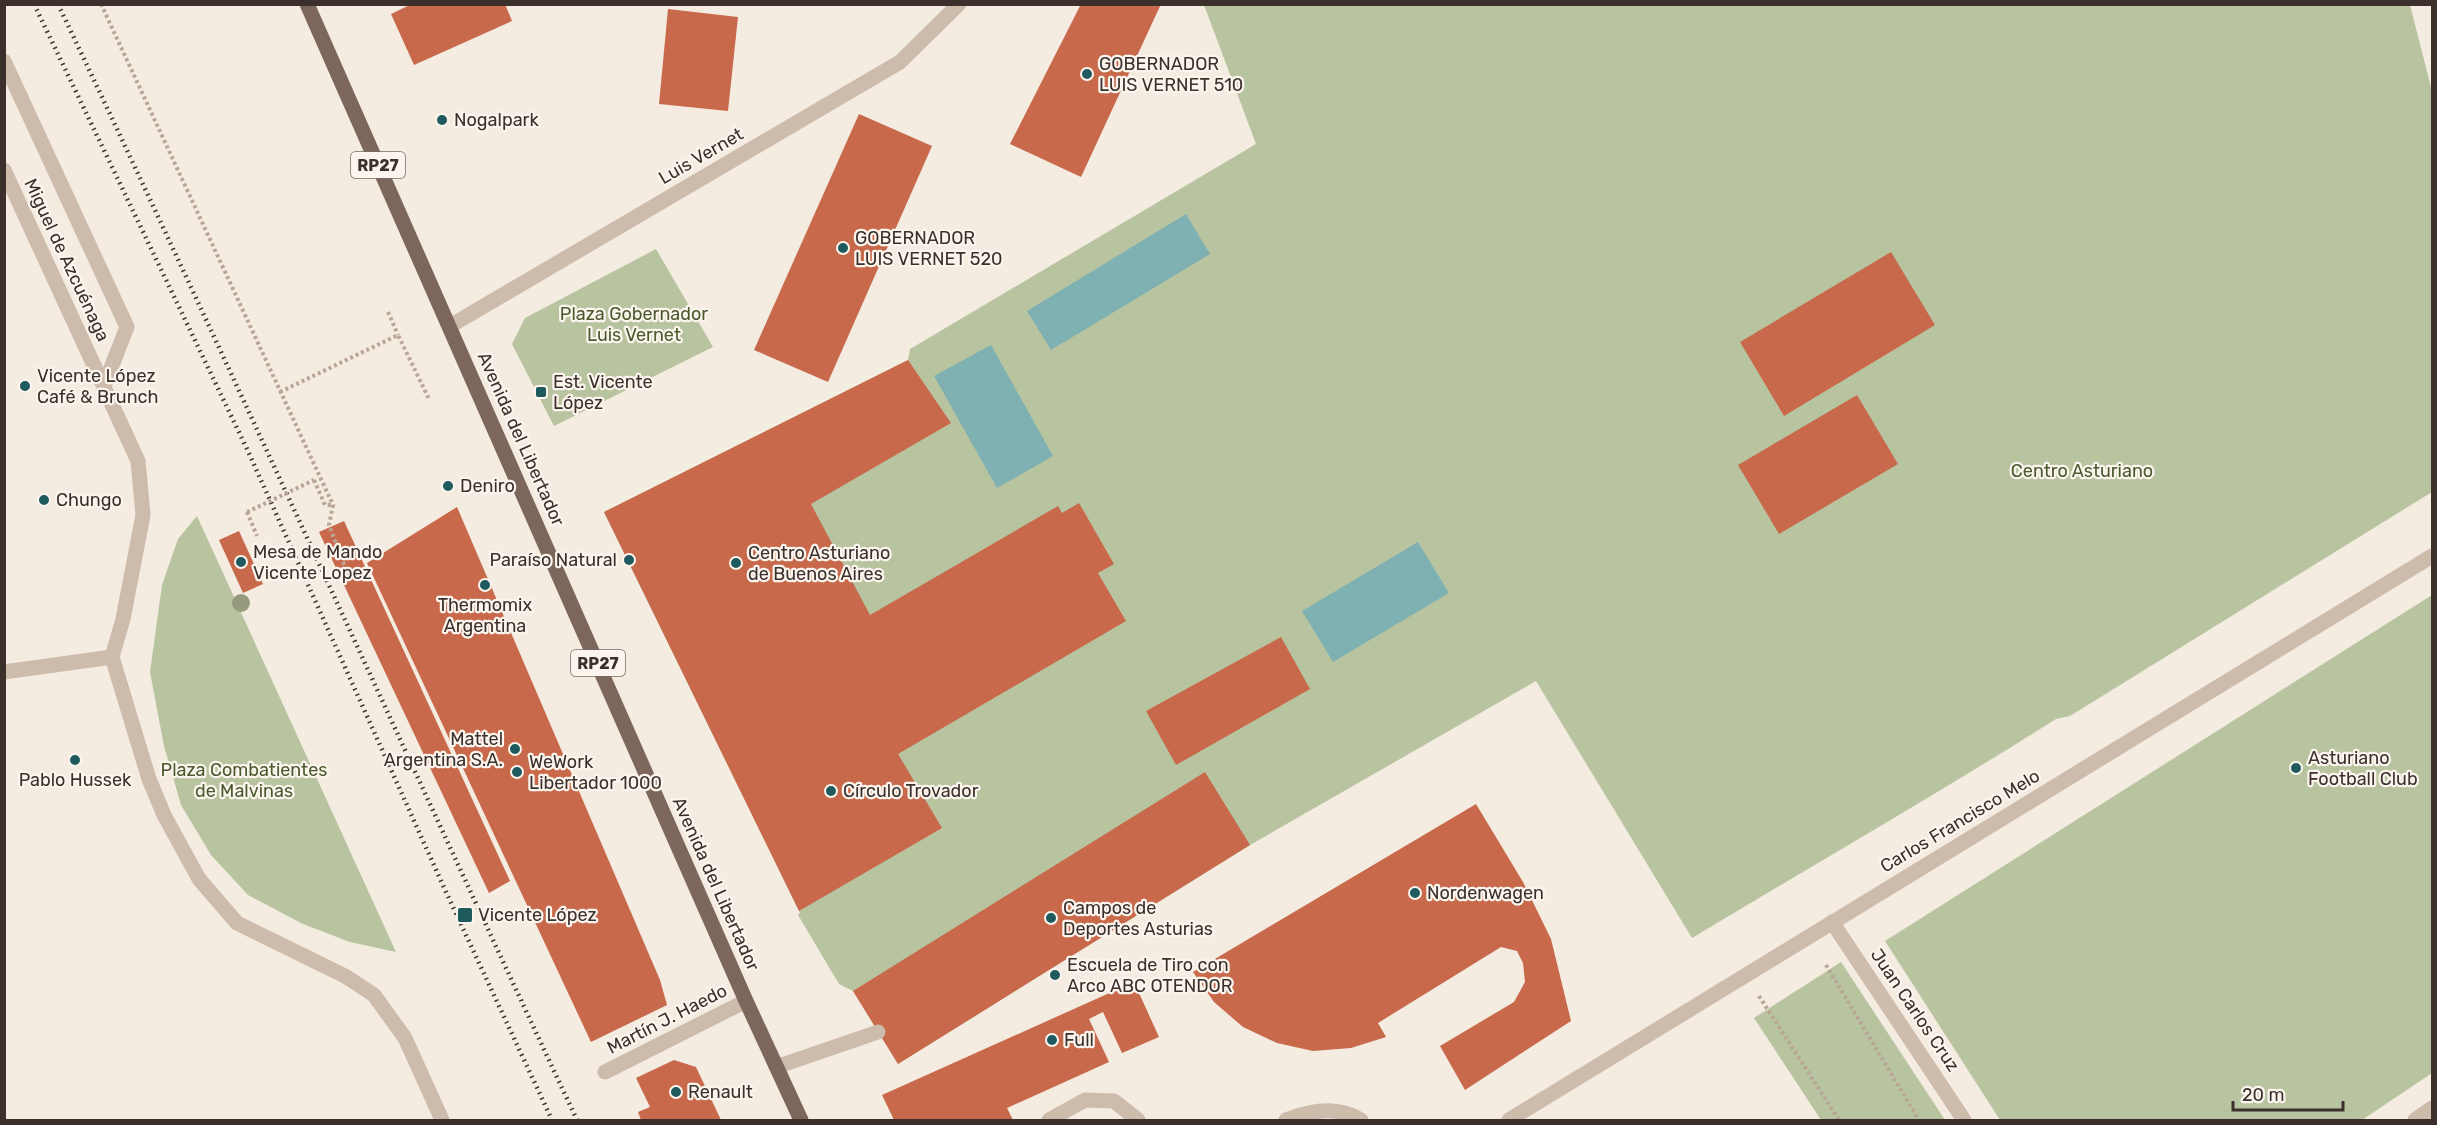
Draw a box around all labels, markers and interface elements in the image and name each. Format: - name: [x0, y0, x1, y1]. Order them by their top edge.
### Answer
- place label: GOBERNADOR LUIS VERNET 510: [1099, 53, 1243, 96]
- marker: GOBERNADOR LUIS VERNET 510: [1080, 67, 1094, 81]
- place label: Nogalpark: [454, 109, 539, 131]
- marker: Nogalpark: [435, 113, 449, 127]
- street label: Luis Vernet: [655, 123, 747, 189]
- road number: RP27: [351, 152, 405, 178]
- street label: Miguel de Azcuénaga: [20, 175, 114, 345]
- place label: GOBERNADOR LUIS VERNET 520: [855, 227, 1002, 270]
- marker: GOBERNADOR LUIS VERNET 520: [836, 241, 850, 255]
- park label: Plaza Gobernador Luis Vernet: [560, 303, 708, 346]
- street label: Avenida del Libertador: [473, 349, 569, 530]
- place label: Vicente López Café & Brunch: [37, 365, 159, 408]
- place label: Est. Vicente López: [553, 371, 653, 414]
- marker: Vicente López Café & Brunch: [18, 379, 32, 393]
- marker: Est. Vicente López: [534, 385, 548, 399]
- park label: Centro Asturiano: [2011, 460, 2153, 482]
- place label: Deniro: [460, 475, 515, 497]
- marker: Deniro: [441, 479, 455, 493]
- place label: Chungo: [56, 489, 122, 511]
- marker: Chungo: [37, 493, 51, 507]
- place label: Mesa de Mando Vicente Lopez: [253, 541, 382, 584]
- place label: Centro Asturiano de Buenos Aires: [748, 542, 890, 585]
- place label: Paraíso Natural: [490, 549, 617, 571]
- marker: Paraíso Natural: [622, 553, 636, 567]
- marker: Mesa de Mando Vicente Lopez: [234, 555, 248, 569]
- marker: Centro Asturiano de Buenos Aires: [729, 556, 743, 570]
- marker: Thermomix Argentina: [478, 578, 492, 592]
- place label: Thermomix Argentina: [438, 594, 532, 637]
- road number: RP27: [571, 650, 625, 676]
- place label: Mattel Argentina S.A.: [384, 728, 503, 771]
- marker: Mattel Argentina S.A.: [508, 742, 522, 756]
- place label: Asturiano Football Club: [2308, 747, 2418, 790]
- place label: WeWork Libertador 1000: [529, 751, 662, 794]
- marker: Pablo Hussek: [68, 753, 82, 767]
- park label: Plaza Combatientes de Malvinas: [161, 759, 327, 802]
- marker: Asturiano Football Club: [2289, 761, 2303, 775]
- marker: WeWork Libertador 1000: [510, 765, 524, 779]
- street label: Carlos Francisco Melo: [1876, 765, 2044, 877]
- place label: Pablo Hussek: [19, 769, 132, 791]
- place label: Círculo Trovador: [843, 780, 979, 802]
- marker: Círculo Trovador: [824, 784, 838, 798]
- street label: Avenida del Libertador: [668, 794, 764, 975]
- place label: Nordenwagen: [1427, 882, 1544, 904]
- marker: Nordenwagen: [1408, 886, 1422, 900]
- place label: Campos de Deportes Asturias: [1063, 897, 1213, 940]
- place label: Vicente López: [478, 904, 597, 926]
- marker: Vicente López: [456, 906, 474, 924]
- marker: Campos de Deportes Asturias: [1044, 911, 1058, 925]
- street label: Juan Carlos Cruz: [1866, 944, 1964, 1076]
- place label: Escuela de Tiro con Arco ABC OTENDOR: [1067, 954, 1233, 997]
- marker: Escuela de Tiro con Arco ABC OTENDOR: [1048, 968, 1062, 982]
- street label: Martín J. Haedo: [603, 979, 731, 1059]
- place label: Full: [1064, 1029, 1094, 1051]
- marker: Full: [1045, 1033, 1059, 1047]
- scale bar: [2233, 1074, 2342, 1112]
- place label: Renault: [688, 1081, 753, 1103]
- text: 20 m: [2242, 1084, 2284, 1106]
- marker: Renault: [669, 1085, 683, 1099]

